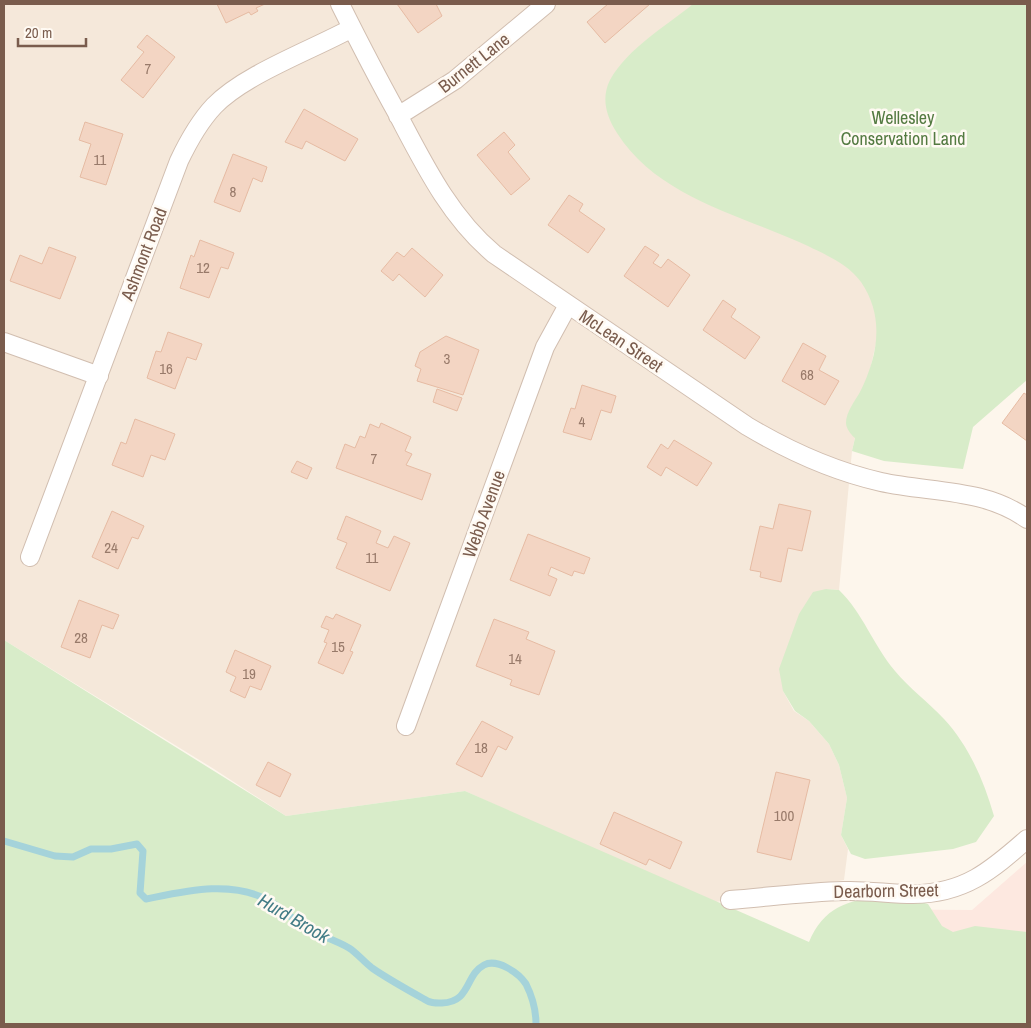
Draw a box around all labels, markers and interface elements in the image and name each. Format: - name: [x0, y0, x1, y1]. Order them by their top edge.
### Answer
- scale bar: [18, 15, 85, 47]
- text: 20 m: [25, 22, 52, 43]
- street label: Burnett Lane: [433, 27, 515, 98]
- house number: 7: [145, 58, 152, 79]
- park label: Wellesley Conservation Land: [841, 105, 965, 151]
- house number: 11: [94, 149, 107, 170]
- house number: 8: [230, 181, 237, 202]
- street label: Ashmont Road: [114, 204, 173, 305]
- house number: 12: [196, 257, 210, 278]
- street label: McLean Street: [574, 303, 668, 378]
- house number: 3: [444, 348, 451, 369]
- house number: 16: [159, 358, 173, 379]
- house number: 68: [800, 364, 814, 385]
- house number: 4: [579, 411, 586, 432]
- house number: 7: [371, 448, 378, 469]
- street label: Webb Avenue: [456, 467, 511, 561]
- house number: 24: [104, 537, 118, 558]
- house number: 11: [366, 547, 379, 568]
- house number: 28: [74, 627, 88, 648]
- house number: 15: [331, 636, 345, 657]
- house number: 14: [508, 648, 522, 669]
- house number: 19: [242, 663, 256, 684]
- house number: 18: [474, 737, 488, 758]
- house number: 100: [774, 805, 794, 826]
- street label: Dearborn Street: [833, 877, 939, 904]
- water label: Hurd Brook: [253, 887, 336, 950]

